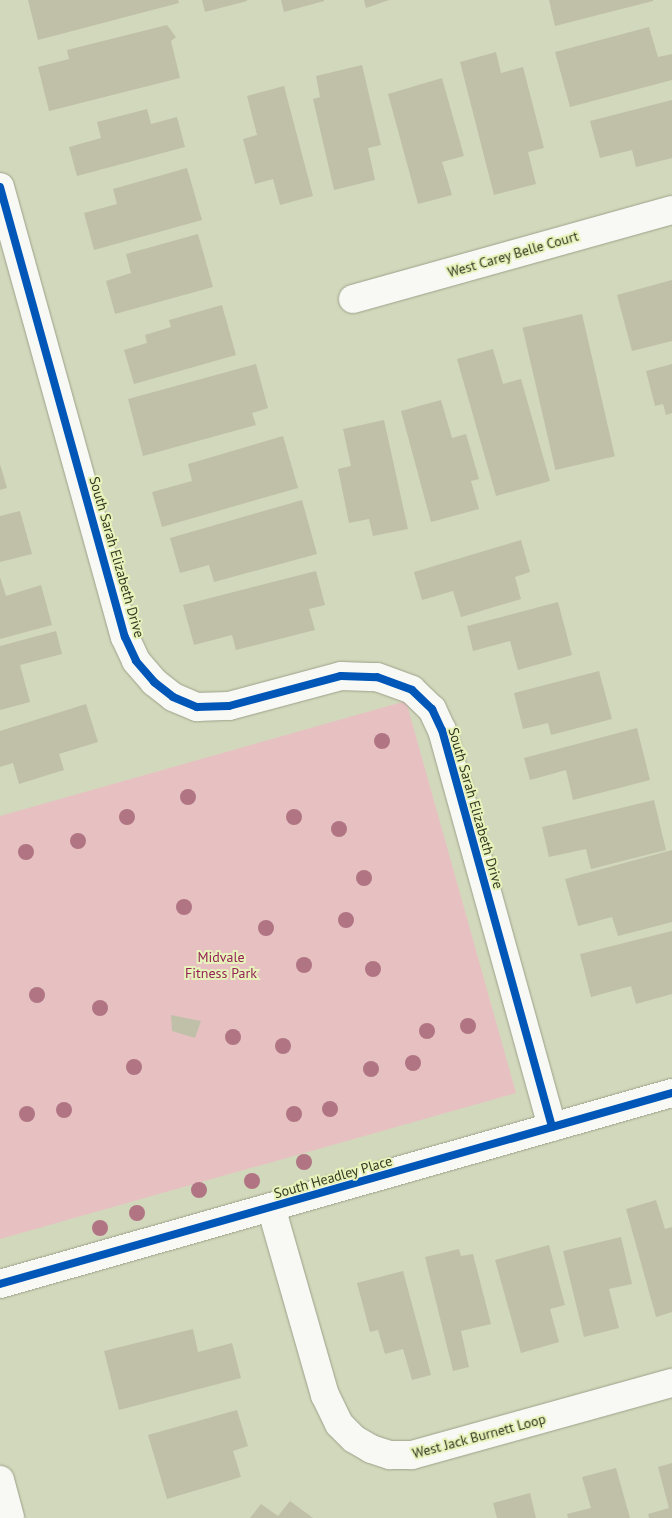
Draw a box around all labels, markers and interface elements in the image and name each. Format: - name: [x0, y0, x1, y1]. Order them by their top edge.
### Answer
- street label: West Carey Belle Court: [445, 227, 581, 281]
- street label: South Sarah Elizabeth Drive: [86, 474, 148, 640]
- street label: South Sarah Elizabeth Drive: [445, 725, 507, 891]
- park label: Midvale Fitness Park: [185, 949, 257, 982]
- street label: South Headley Place: [272, 1152, 394, 1202]
- street label: West Jack Burnett Loop: [410, 1410, 548, 1462]

